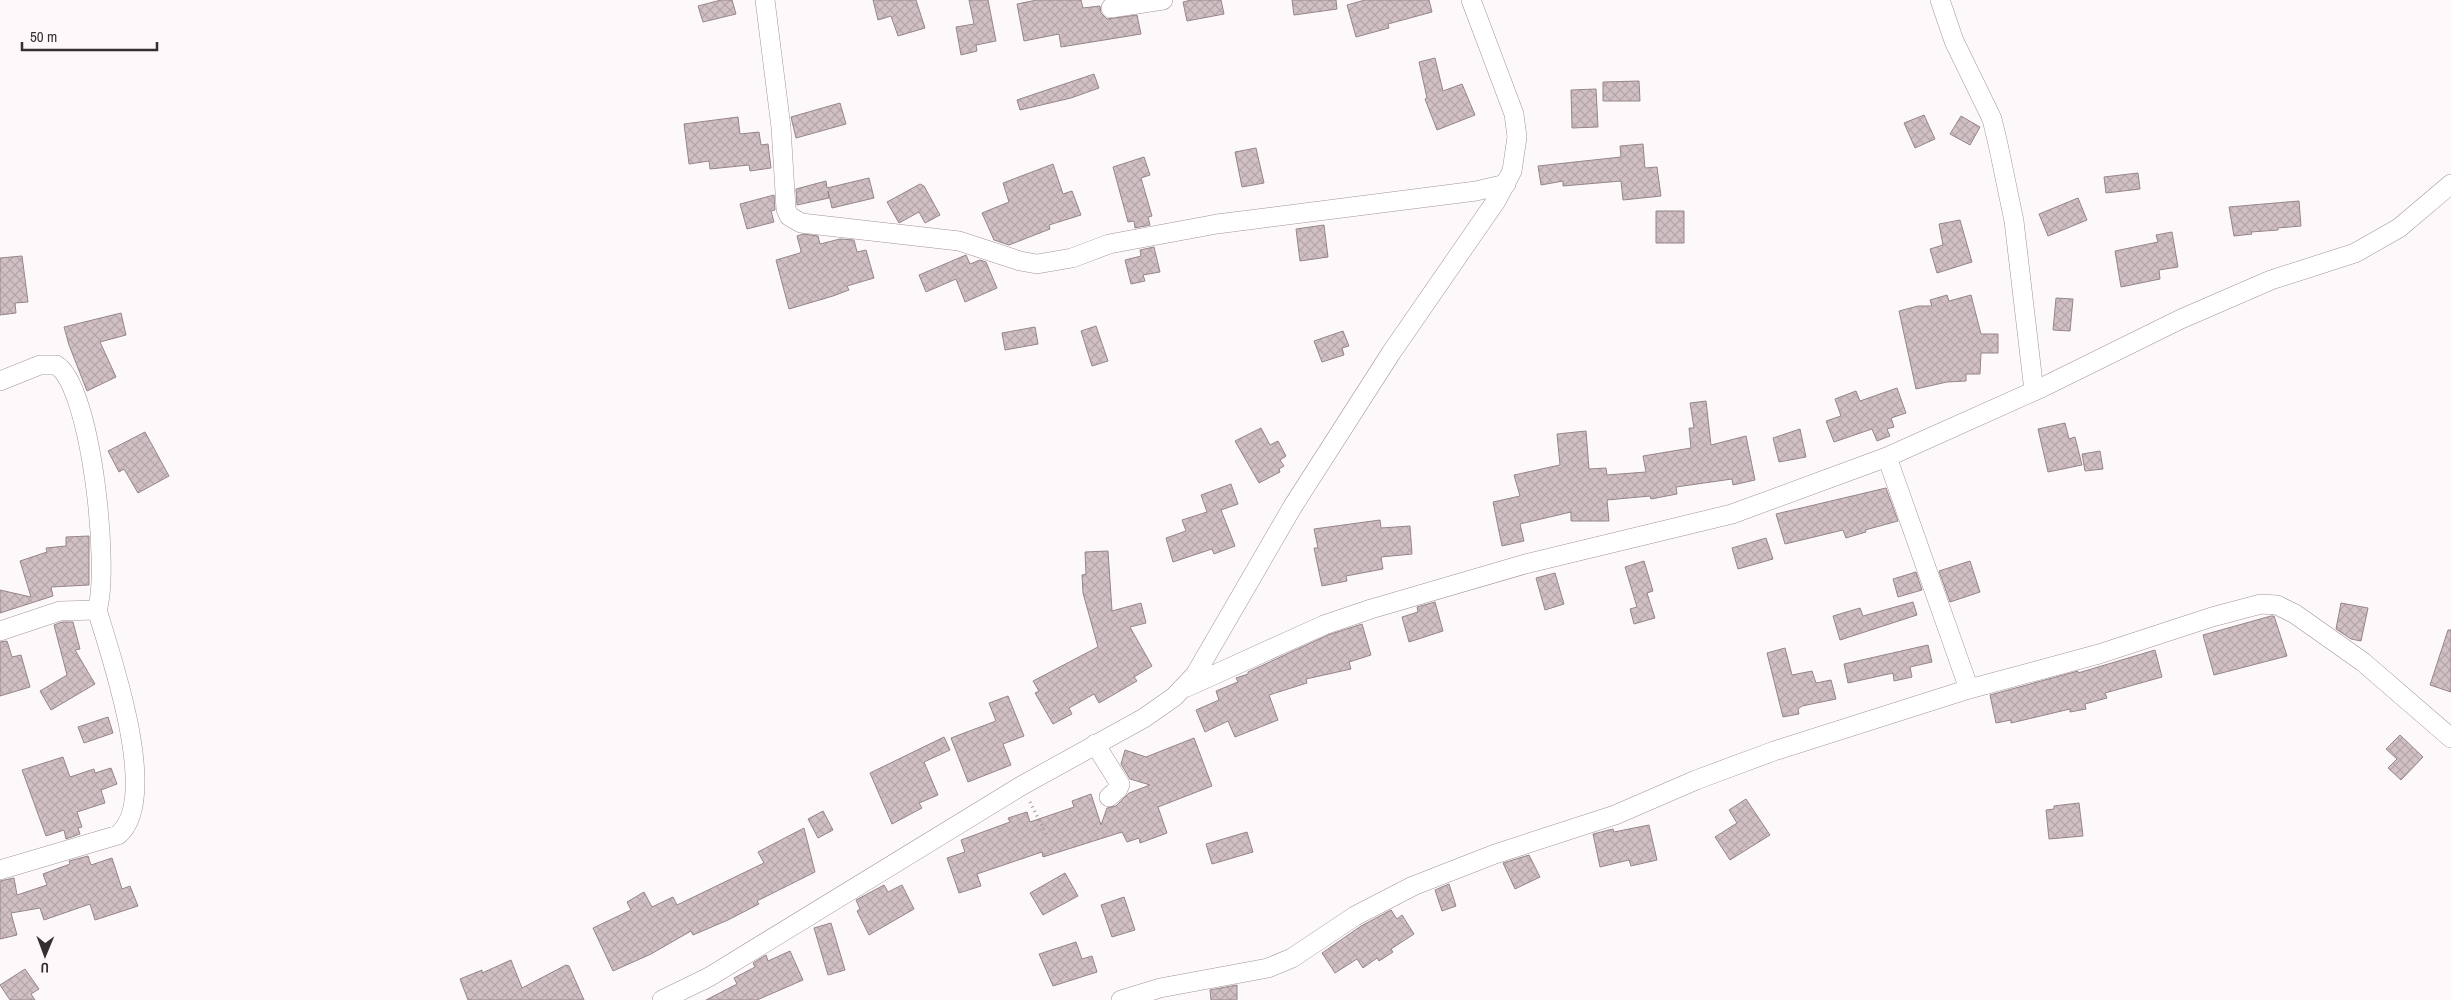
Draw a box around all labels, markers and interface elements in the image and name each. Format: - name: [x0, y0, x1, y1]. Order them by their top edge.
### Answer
- scale bar: [22, 20, 158, 52]
- text: 50 m: [30, 26, 57, 47]
- north arrow: [20, 930, 70, 980]
- text: U: [40, 959, 49, 977]

